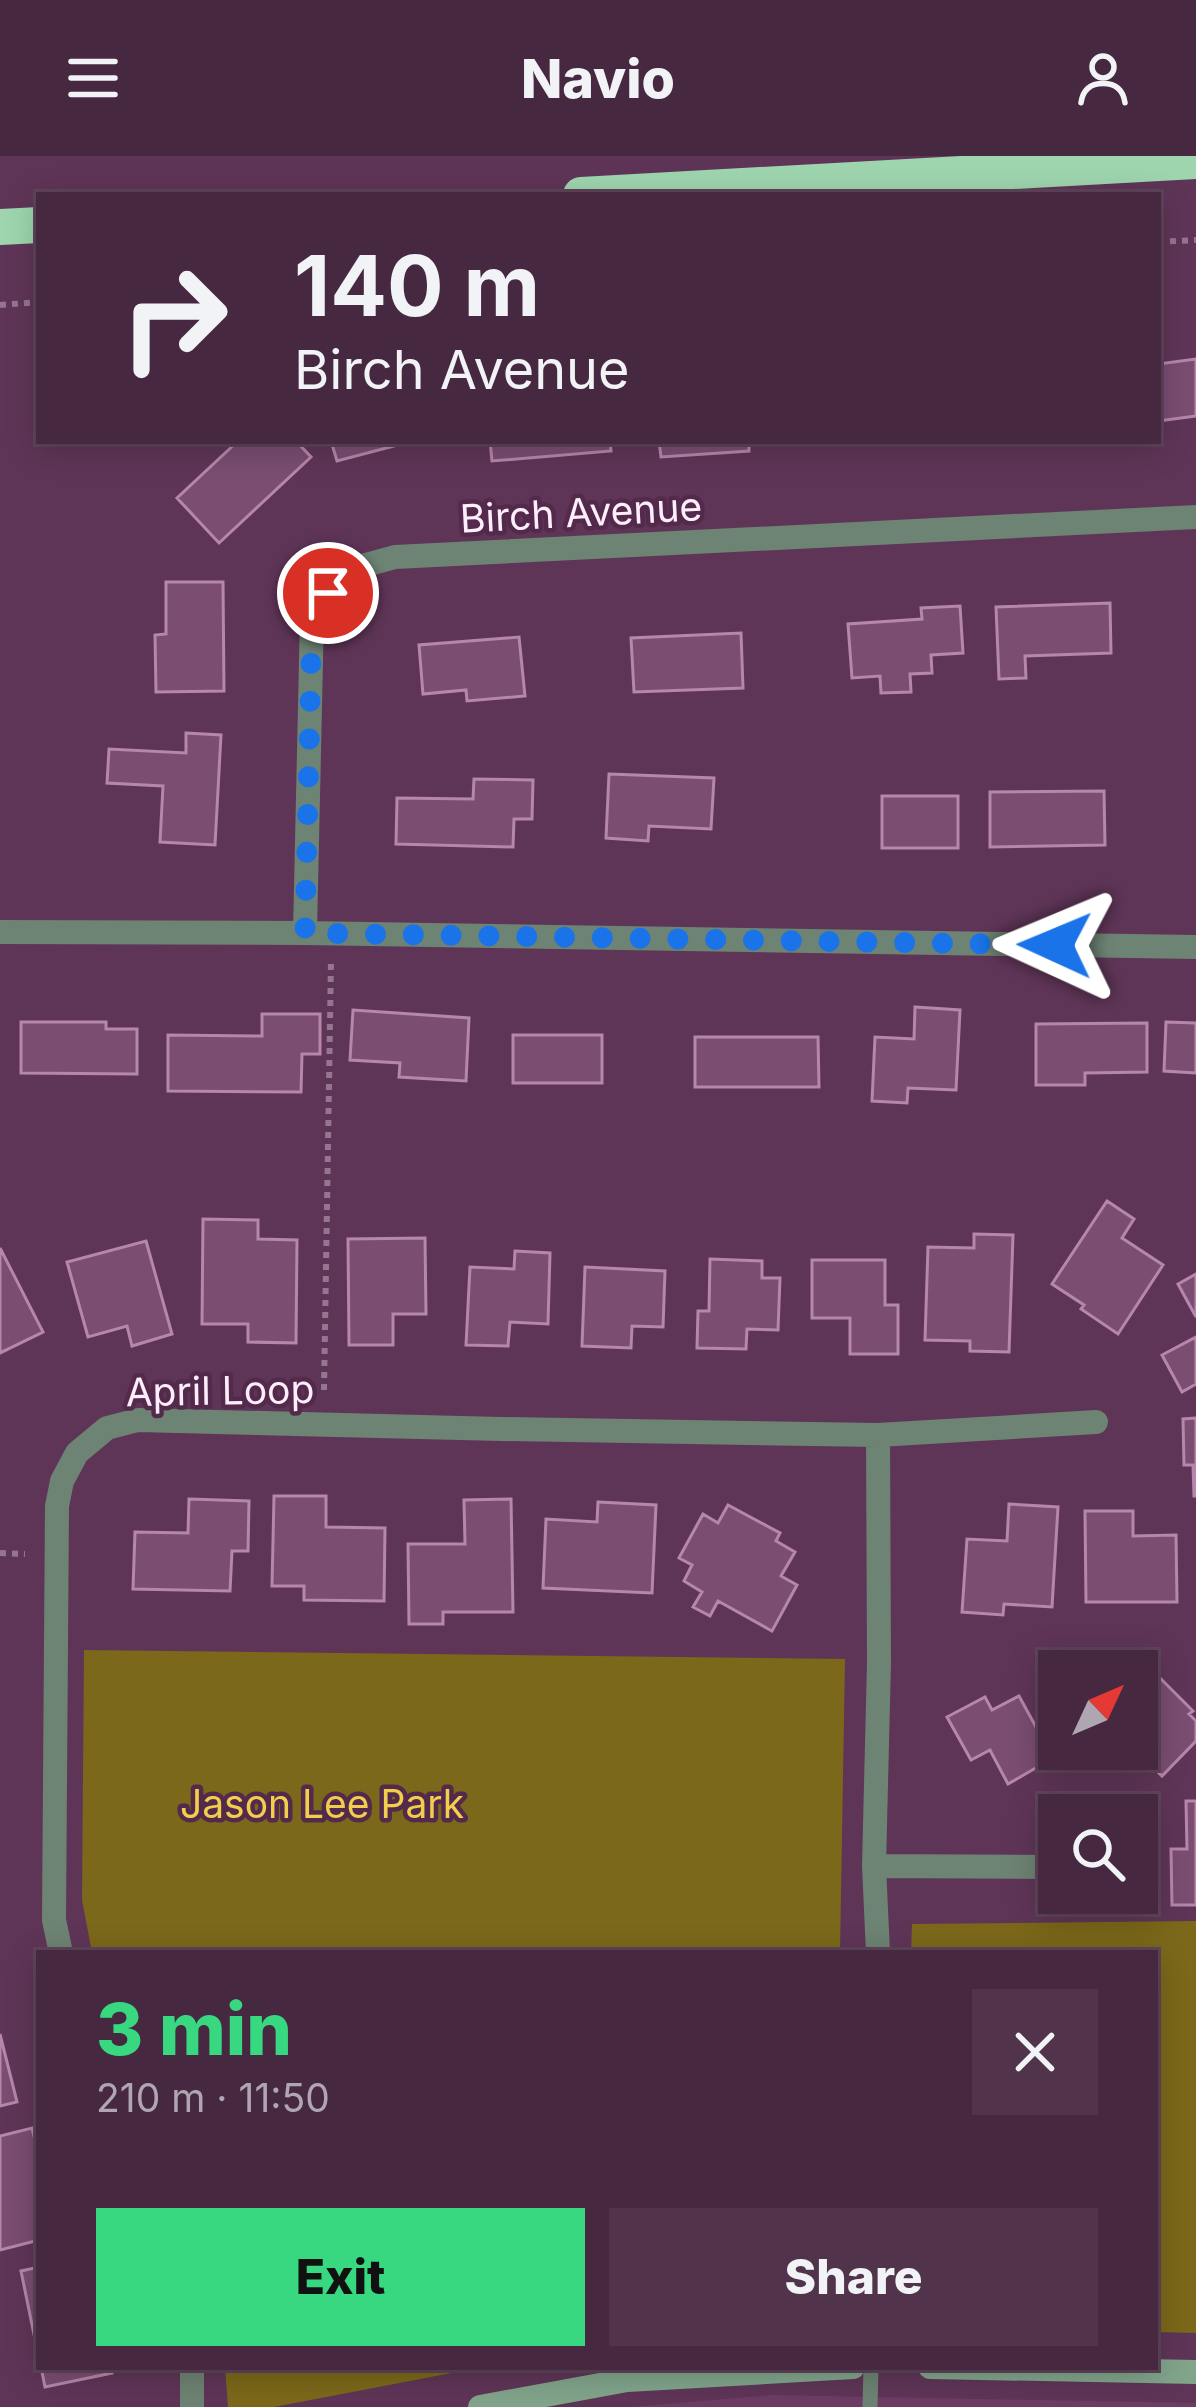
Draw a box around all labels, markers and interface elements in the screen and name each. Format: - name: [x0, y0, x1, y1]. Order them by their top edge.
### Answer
- icon: menu: [60, 45, 126, 111]
- icon: person: [1070, 45, 1136, 111]
- text: Navio: [521, 46, 675, 111]
- text: 140 m: [294, 235, 540, 336]
- icon: right: [96, 240, 252, 396]
- text: Birch Avenue: [294, 337, 630, 402]
- street label: Birch Avenue: [459, 482, 703, 542]
- pin: [277, 542, 379, 644]
- icon: arrive: [295, 560, 361, 626]
- position arrow: [992, 882, 1118, 1008]
- street label: April Loop: [125, 1365, 315, 1415]
- north arrow: [1038, 1650, 1158, 1770]
- map controls: [1038, 1650, 1158, 1914]
- park label: Jason Lee Park: [180, 1780, 464, 1827]
- button: search: [1038, 1794, 1158, 1914]
- text: 3 min: [96, 1985, 292, 2072]
- button: close: [972, 1989, 1098, 2115]
- text: 210 m · 11:50: [96, 2074, 330, 2121]
- button: Exit: [96, 2208, 585, 2346]
- button: Share: [609, 2208, 1098, 2346]

